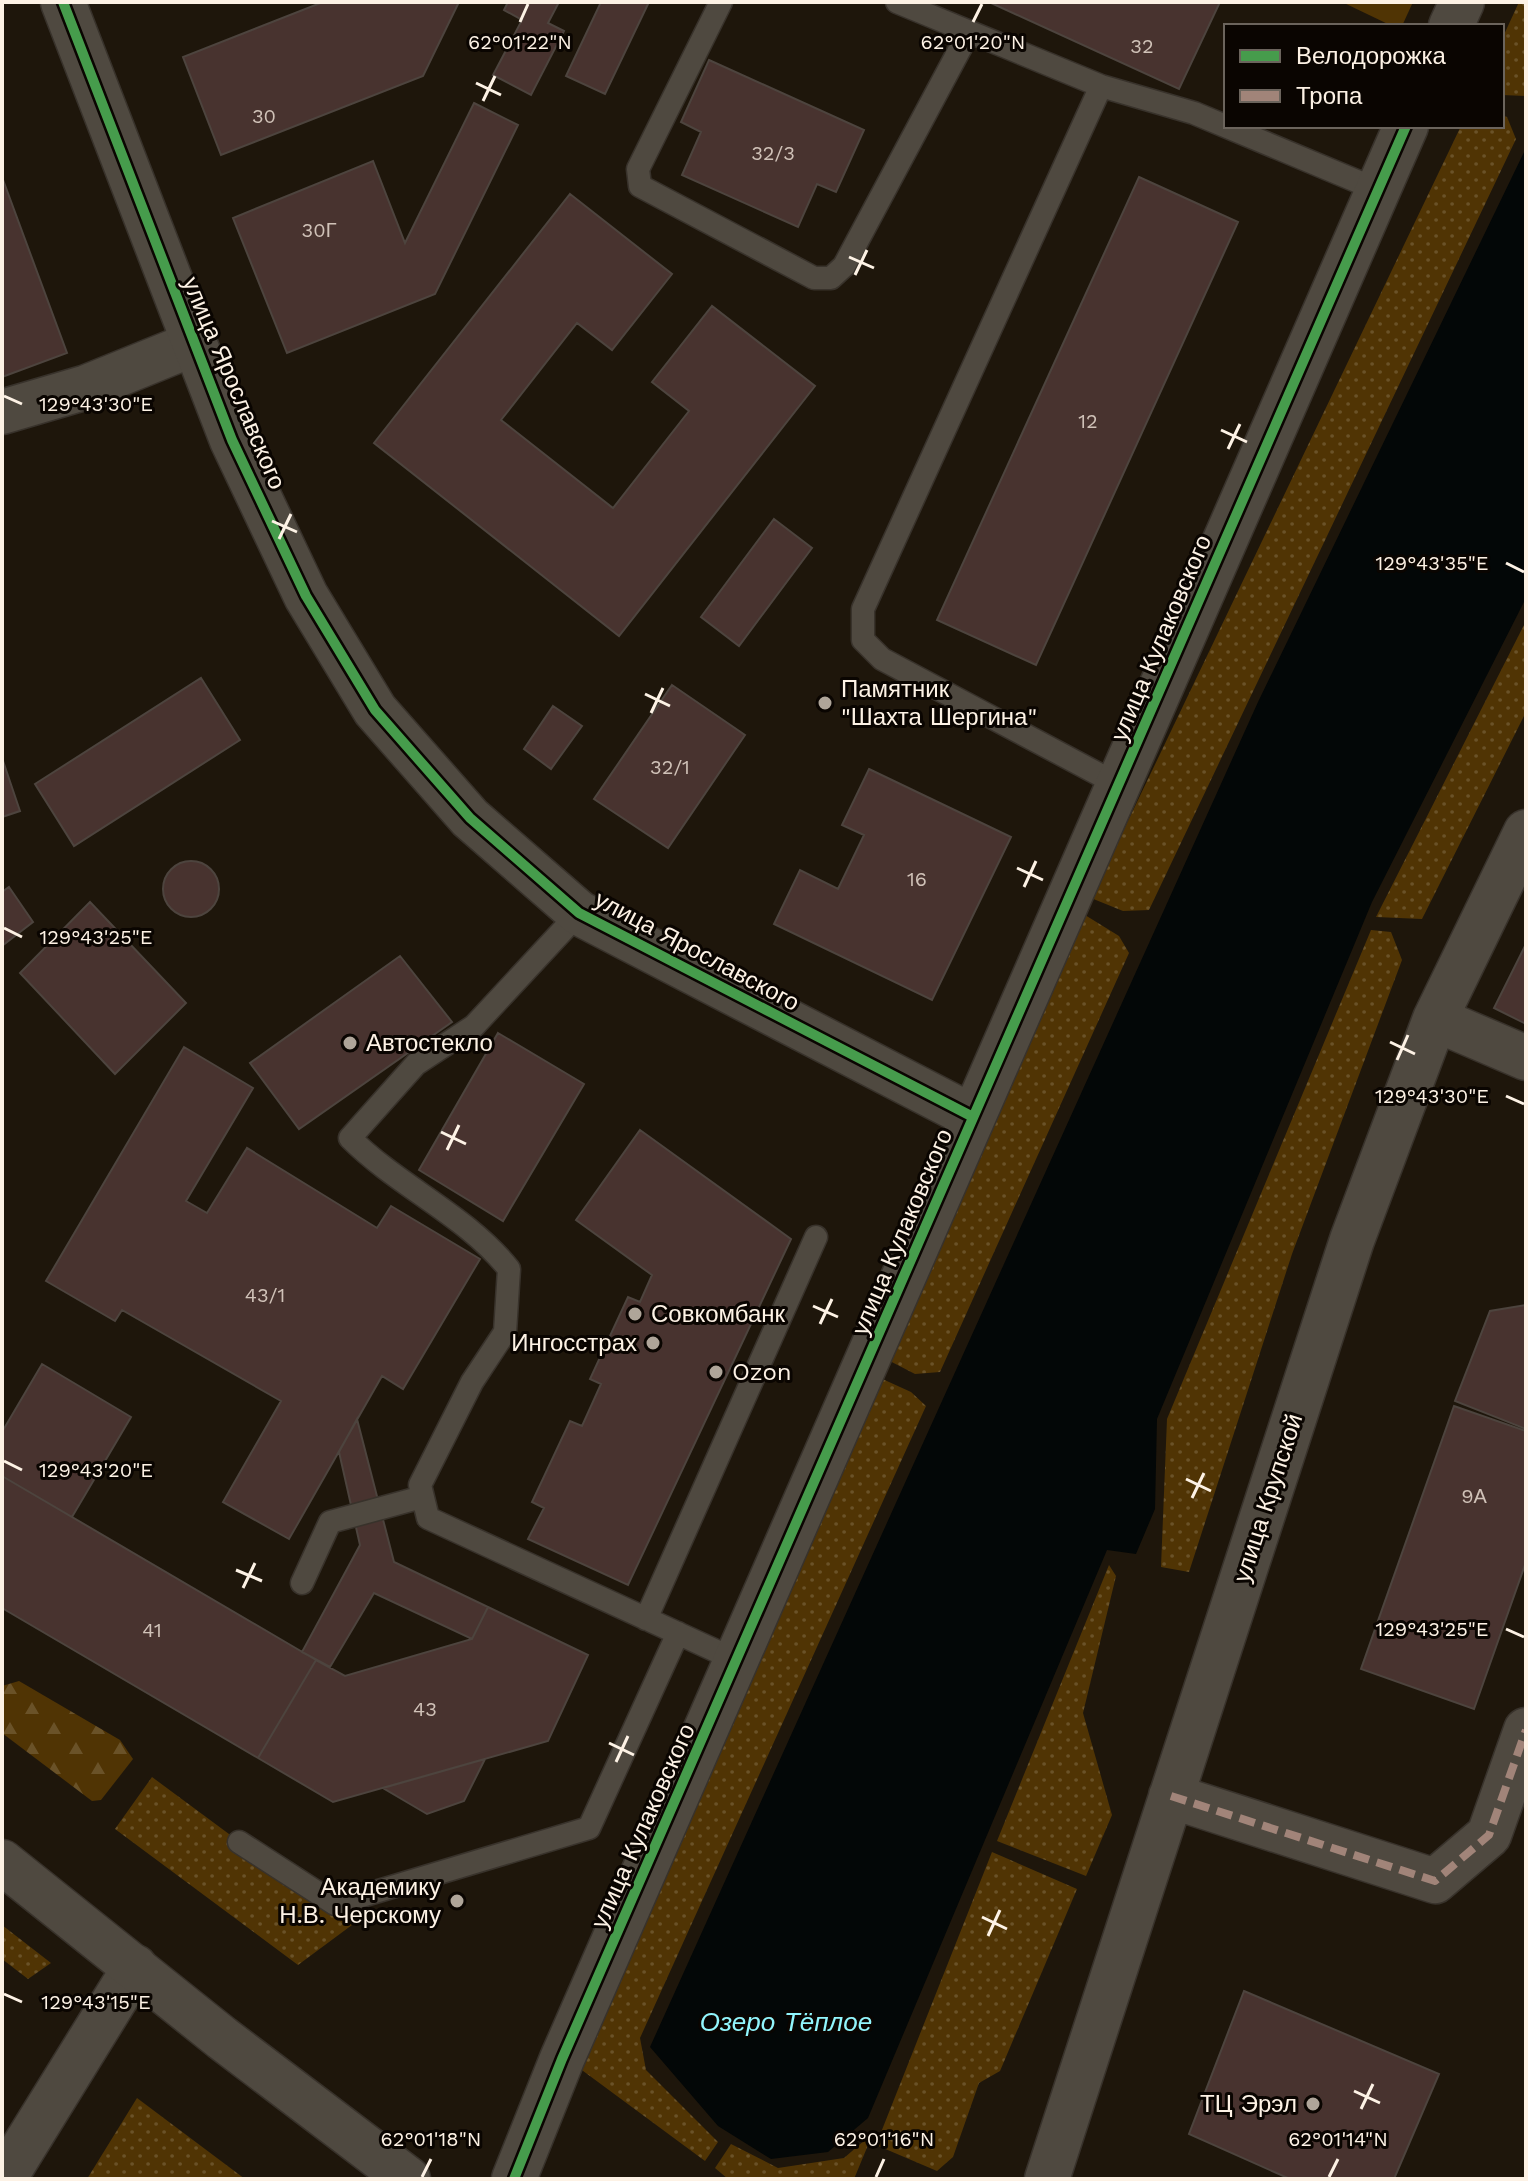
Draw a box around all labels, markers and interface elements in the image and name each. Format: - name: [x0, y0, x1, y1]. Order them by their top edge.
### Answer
- legend: [1224, 24, 1504, 128]
- text: 62°01'22"N: [468, 30, 572, 54]
- text: 62°01'20"N: [921, 30, 1025, 54]
- house number: 32: [1130, 34, 1154, 58]
- text: Велодорожка: [1296, 42, 1447, 70]
- text: Тропа: [1296, 82, 1363, 110]
- house number: 30: [252, 104, 276, 128]
- house number: 32/3: [751, 141, 795, 165]
- house number: 30Г: [302, 218, 337, 242]
- street label: улица Ярославского: [177, 273, 291, 493]
- text: 129°43'30"E: [39, 392, 153, 416]
- house number: 12: [1078, 409, 1098, 433]
- street label: улица Кулаковского: [1105, 531, 1217, 745]
- text: 129°43'35"E: [1375, 551, 1489, 575]
- place label: Памятник "Шахта Шергина": [841, 675, 1037, 731]
- marker: Памятник "Шахта Шергина": [816, 694, 834, 712]
- house number: 32/1: [650, 755, 690, 779]
- house number: 16: [907, 867, 927, 891]
- street label: улица Ярославского: [590, 885, 804, 1017]
- text: 129°43'25"E: [39, 925, 153, 949]
- place label: Автостекло: [366, 1029, 493, 1057]
- marker: Автостекло: [341, 1034, 359, 1052]
- text: 129°43'30"E: [1375, 1084, 1489, 1108]
- street label: улица Кулаковского: [846, 1125, 958, 1339]
- house number: 43/1: [245, 1283, 285, 1307]
- place label: Совкомбанк: [651, 1300, 786, 1328]
- marker: Совкомбанк: [626, 1305, 644, 1323]
- place label: Ингосстрах: [511, 1329, 637, 1357]
- marker: Ингосстрах: [644, 1334, 662, 1352]
- place label: Ozon: [732, 1358, 792, 1386]
- marker: Ozon: [707, 1363, 725, 1381]
- street label: улица Крупской: [1228, 1410, 1308, 1586]
- text: 129°43'20"E: [39, 1458, 153, 1482]
- house number: 9А: [1461, 1484, 1487, 1508]
- text: 129°43'25"E: [1375, 1617, 1489, 1641]
- house number: 41: [142, 1618, 162, 1642]
- house number: 43: [413, 1697, 437, 1721]
- street label: улица Кулаковского: [585, 1719, 701, 1933]
- place label: Академику Н.В. Черскому: [279, 1873, 441, 1929]
- marker: Академику Н.В. Черскому: [448, 1892, 466, 1910]
- text: 129°43'15"E: [41, 1990, 151, 2014]
- water label: Озеро Тёплое: [700, 2007, 872, 2037]
- place label: ТЦ Эрэл: [1200, 2090, 1297, 2118]
- marker: ТЦ Эрэл: [1304, 2095, 1322, 2113]
- text: 62°01'18"N: [381, 2127, 481, 2151]
- text: 62°01'16"N: [834, 2127, 934, 2151]
- text: 62°01'14"N: [1288, 2127, 1388, 2151]

